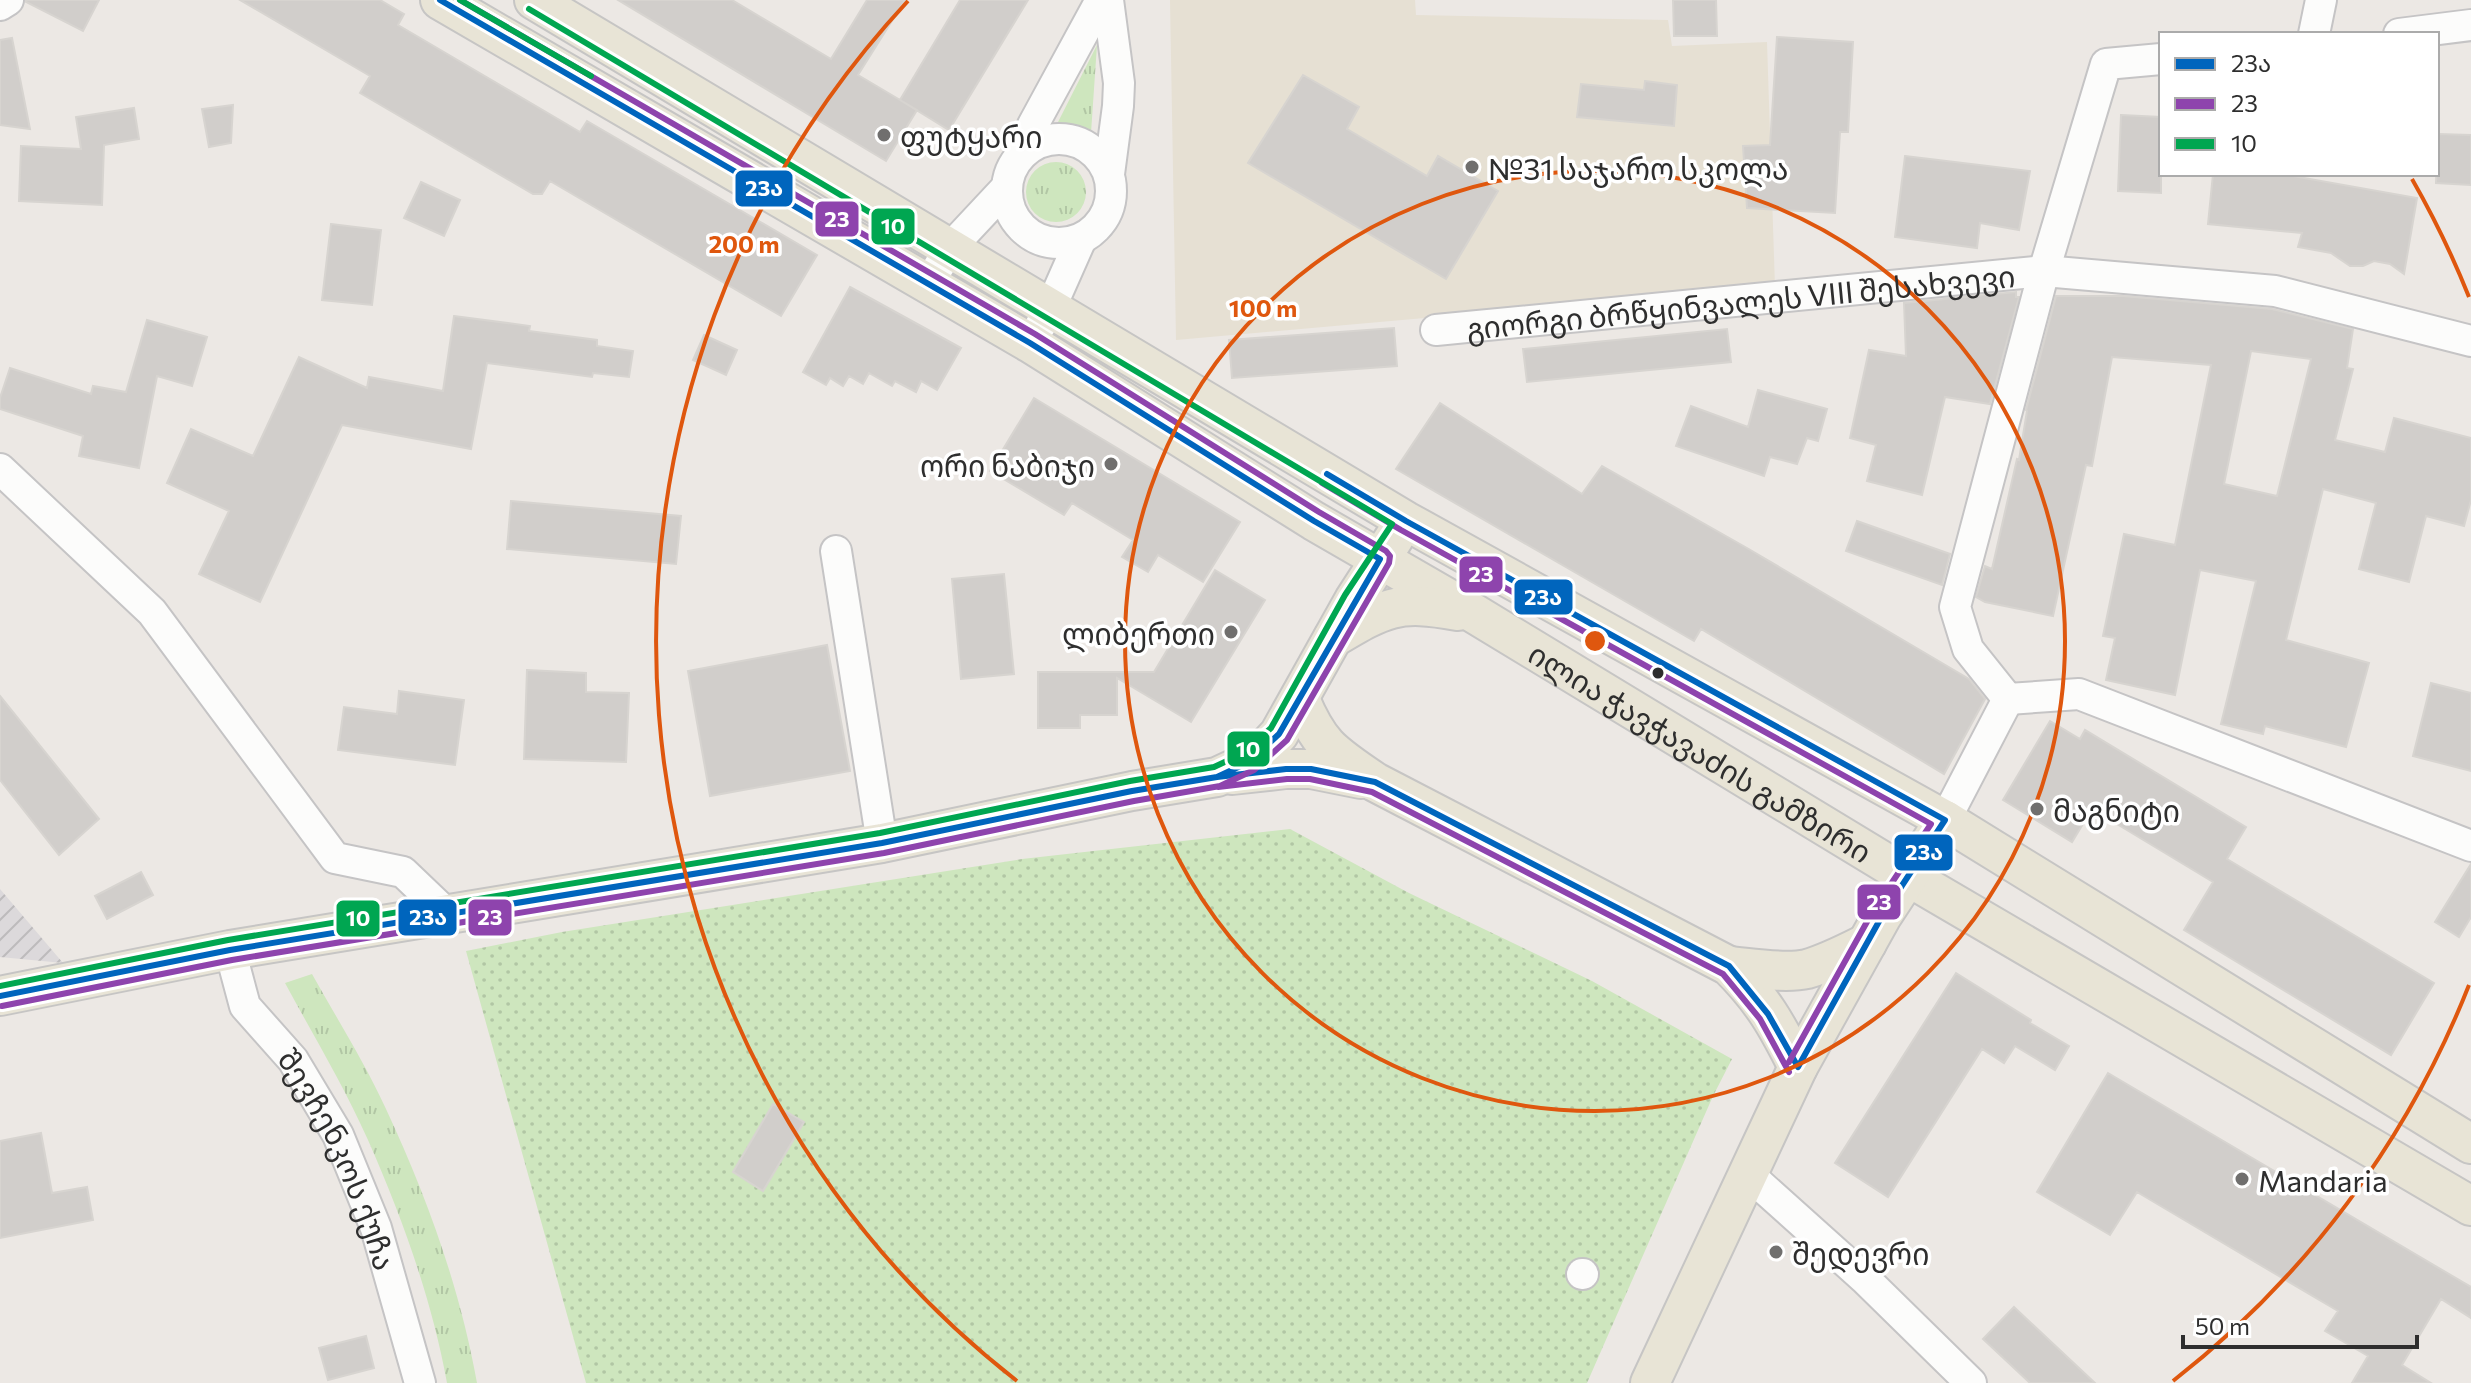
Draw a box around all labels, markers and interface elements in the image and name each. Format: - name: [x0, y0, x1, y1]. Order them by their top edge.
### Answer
- legend: [2159, 32, 2439, 176]
- text: 23ა: [2231, 48, 2271, 77]
- text: 23: [2231, 88, 2258, 117]
- place label: ფუტყარი: [900, 117, 1043, 156]
- marker: ფუტყარი: [875, 126, 893, 144]
- text: 10: [2231, 128, 2257, 157]
- place label: №31 საჯარო სკოლა: [1488, 149, 1788, 188]
- marker: №31 საჯარო სკოლა: [1463, 158, 1481, 176]
- line badge: 23ა: [734, 169, 794, 208]
- text: 23ა: [745, 174, 783, 201]
- line badge: 23: [814, 200, 860, 238]
- text: 23: [824, 205, 850, 232]
- line badge: 10: [870, 207, 916, 246]
- text: 10: [881, 212, 905, 239]
- text: 200 m: [709, 229, 779, 258]
- street label: გიორგი ბრწყინვალეს VIII შესახვევი: [1464, 255, 2017, 347]
- text: 100 m: [1229, 293, 1297, 322]
- place label: ორი ნაბიჯი: [920, 446, 1095, 485]
- marker: ორი ნაბიჯი: [1102, 455, 1120, 473]
- line badge: 23: [1458, 555, 1504, 594]
- text: 23: [1468, 560, 1494, 587]
- line badge: 23ა: [1513, 578, 1574, 616]
- text: 23ა: [1524, 583, 1562, 610]
- place label: ლიბერთი: [1062, 614, 1215, 653]
- marker: ლიბერთი: [1222, 623, 1240, 641]
- centre of rings: [1581, 627, 1609, 655]
- street label: ილია ჭავჭავაძის გამზირი: [1523, 633, 1879, 869]
- unlabelled marker: [1650, 665, 1666, 681]
- line badge: 10: [1226, 730, 1271, 768]
- text: 10: [1236, 735, 1260, 762]
- place label: მაგნიტი: [2053, 791, 2180, 830]
- marker: მაგნიტი: [2028, 800, 2046, 818]
- line badge: 23ა: [1893, 833, 1954, 872]
- text: 23ა: [1905, 838, 1943, 865]
- line badge: 23: [1856, 883, 1902, 921]
- text: 23: [1866, 888, 1892, 915]
- line badge: 23ა: [397, 898, 458, 937]
- line badge: 23: [467, 898, 513, 937]
- line badge: 10: [335, 899, 381, 938]
- text: 23ა: [409, 903, 447, 930]
- text: 23: [477, 903, 503, 930]
- text: 10: [346, 904, 370, 931]
- street label: შევჩენკოს ქუჩა: [272, 1040, 405, 1274]
- place label: Mandaria: [2258, 1161, 2388, 1198]
- marker: Mandaria: [2233, 1170, 2251, 1188]
- place label: შედევრი: [1792, 1234, 1929, 1273]
- marker: შედევრი: [1767, 1243, 1785, 1261]
- scale bar: [2183, 1299, 2417, 1349]
- text: 50 m: [2195, 1311, 2250, 1340]

